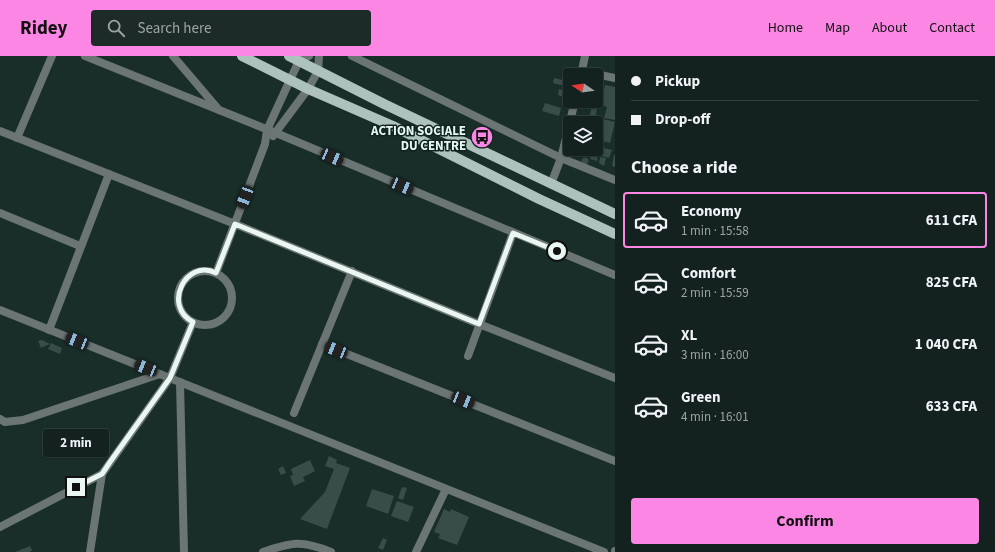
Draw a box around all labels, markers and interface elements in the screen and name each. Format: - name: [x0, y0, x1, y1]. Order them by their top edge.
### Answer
- search box: [91, 10, 371, 46]
- text: Ridey: [20, 15, 67, 42]
- icon: search: [105, 17, 127, 39]
- text: Search here: [137, 18, 211, 39]
- text: Home: [768, 18, 803, 38]
- text: Map: [825, 18, 850, 38]
- text: About: [872, 18, 907, 38]
- text: Contact: [929, 18, 975, 38]
- north arrow: [563, 68, 603, 108]
- map controls: [563, 68, 603, 156]
- text: Pickup: [655, 71, 700, 92]
- text: Drop-off: [655, 109, 710, 130]
- button: layers: [563, 116, 603, 156]
- place label: ACTION SOCIALE DU CENTRE: [370, 122, 466, 155]
- bus stop icon: ACTION SOCIALE DU CENTRE: [469, 124, 495, 150]
- car: [319, 147, 345, 167]
- text: Choose a ride: [631, 155, 737, 180]
- car: [389, 176, 415, 196]
- car: [235, 184, 255, 210]
- text: Economy: [681, 201, 742, 222]
- icon: car: [633, 202, 669, 238]
- text: 611 CFA: [926, 210, 977, 231]
- text: 1 min · 15:58: [681, 222, 749, 240]
- route start: [548, 242, 566, 260]
- text: Comfort: [681, 263, 736, 284]
- icon: car: [633, 264, 669, 300]
- text: 825 CFA: [926, 272, 977, 293]
- text: 2 min · 15:59: [681, 284, 749, 302]
- text: XL: [681, 325, 697, 346]
- icon: car: [633, 326, 669, 362]
- car: [64, 331, 90, 351]
- text: 1 040 CFA: [915, 334, 977, 355]
- car: [323, 340, 349, 360]
- text: 3 min · 16:00: [681, 346, 749, 364]
- car: [133, 358, 159, 378]
- text: Green: [681, 387, 721, 408]
- icon: car: [633, 388, 669, 424]
- car: [450, 390, 476, 410]
- text: 633 CFA: [926, 396, 977, 417]
- text: 4 min · 16:01: [681, 408, 749, 426]
- callout: 2 min: [43, 429, 109, 457]
- text: 2 min: [60, 434, 92, 452]
- route end: [67, 478, 85, 496]
- button: Confirm: [631, 498, 979, 544]

